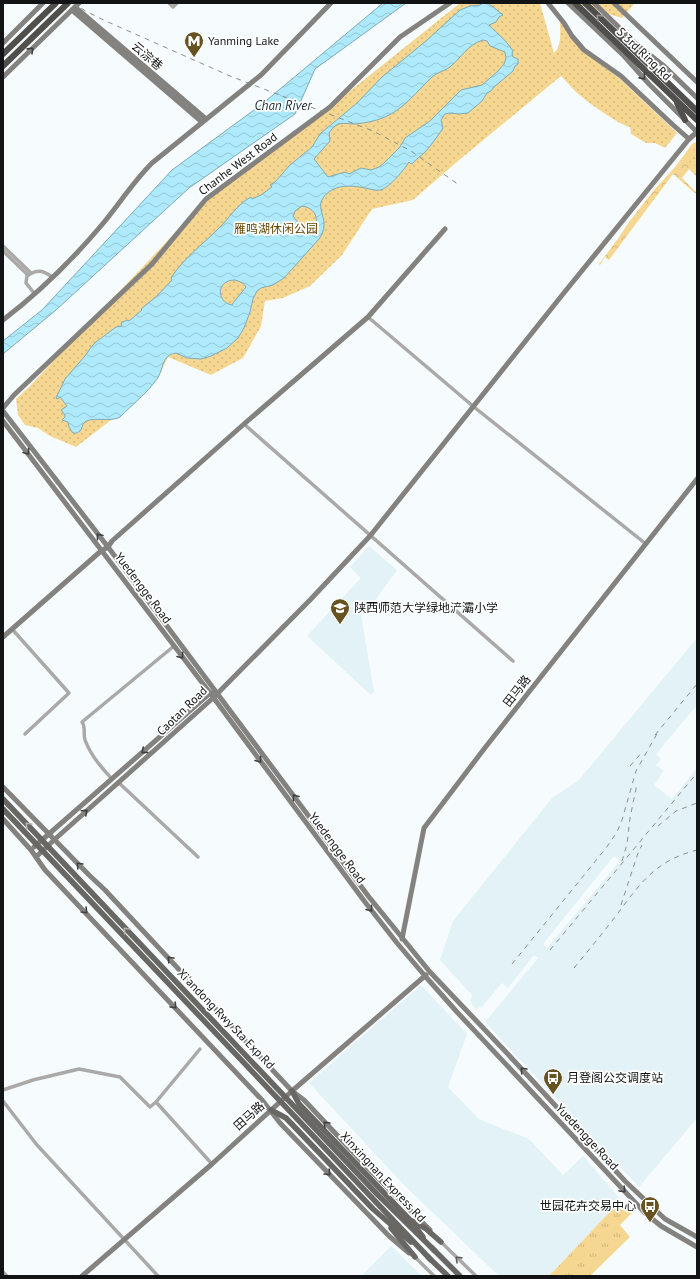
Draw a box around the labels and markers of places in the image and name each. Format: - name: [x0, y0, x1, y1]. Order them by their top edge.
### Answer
- metro station icon: Yanming Lake: [183, 30, 205, 58]
- place label: Yanming Lake: [208, 33, 279, 48]
- school or university icon: 陕西师范大学绿地浐灞小学: [329, 597, 351, 625]
- place label: 陕西师范大学绿地浐灞小学: [354, 600, 498, 615]
- bus stop icon: 月登阁公交调度站: [542, 1067, 564, 1095]
- place label: 月登阁公交调度站: [567, 1070, 663, 1085]
- bus stop icon: 世园花卉交易中心: [639, 1195, 661, 1223]
- place label: 世园花卉交易中心: [540, 1198, 636, 1213]

